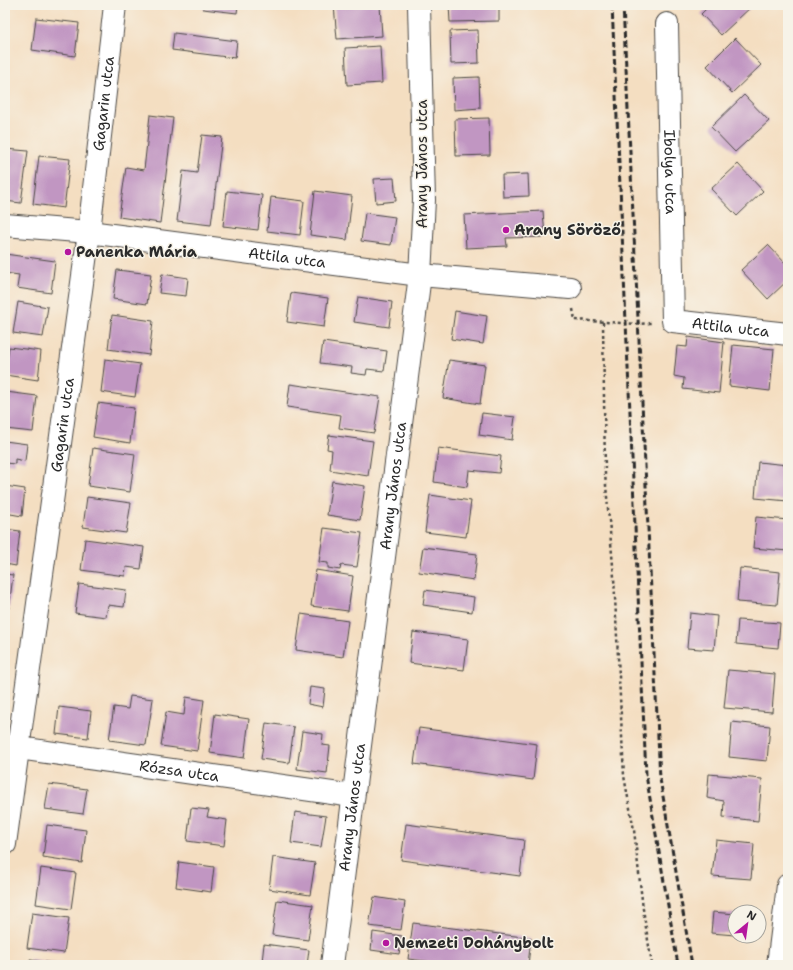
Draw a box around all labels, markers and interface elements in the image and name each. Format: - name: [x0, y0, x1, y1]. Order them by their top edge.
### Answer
- street label: Gagarin utca: [88, 55, 119, 152]
- street label: Arany János utca: [412, 99, 432, 229]
- street label: Ibolya utca: [659, 129, 681, 215]
- place label: Arany Söröző: [514, 220, 621, 240]
- marker: Arany Söröző: [501, 225, 511, 235]
- place label: Panenka Mária: [76, 242, 198, 262]
- street label: Attila utca: [247, 243, 328, 273]
- marker: Panenka Mária: [63, 247, 73, 257]
- street label: Attila utca: [691, 313, 771, 342]
- street label: Gagarin utca: [46, 376, 79, 473]
- street label: Arany János utca: [375, 420, 411, 551]
- street label: Arany János utca: [334, 741, 370, 873]
- street label: Rózsa utca: [138, 755, 221, 787]
- north arrow: [727, 904, 767, 944]
- text: N: [744, 907, 759, 925]
- place label: Nemzeti Dohánybolt: [394, 933, 554, 953]
- marker: Nemzeti Dohánybolt: [381, 938, 391, 948]

